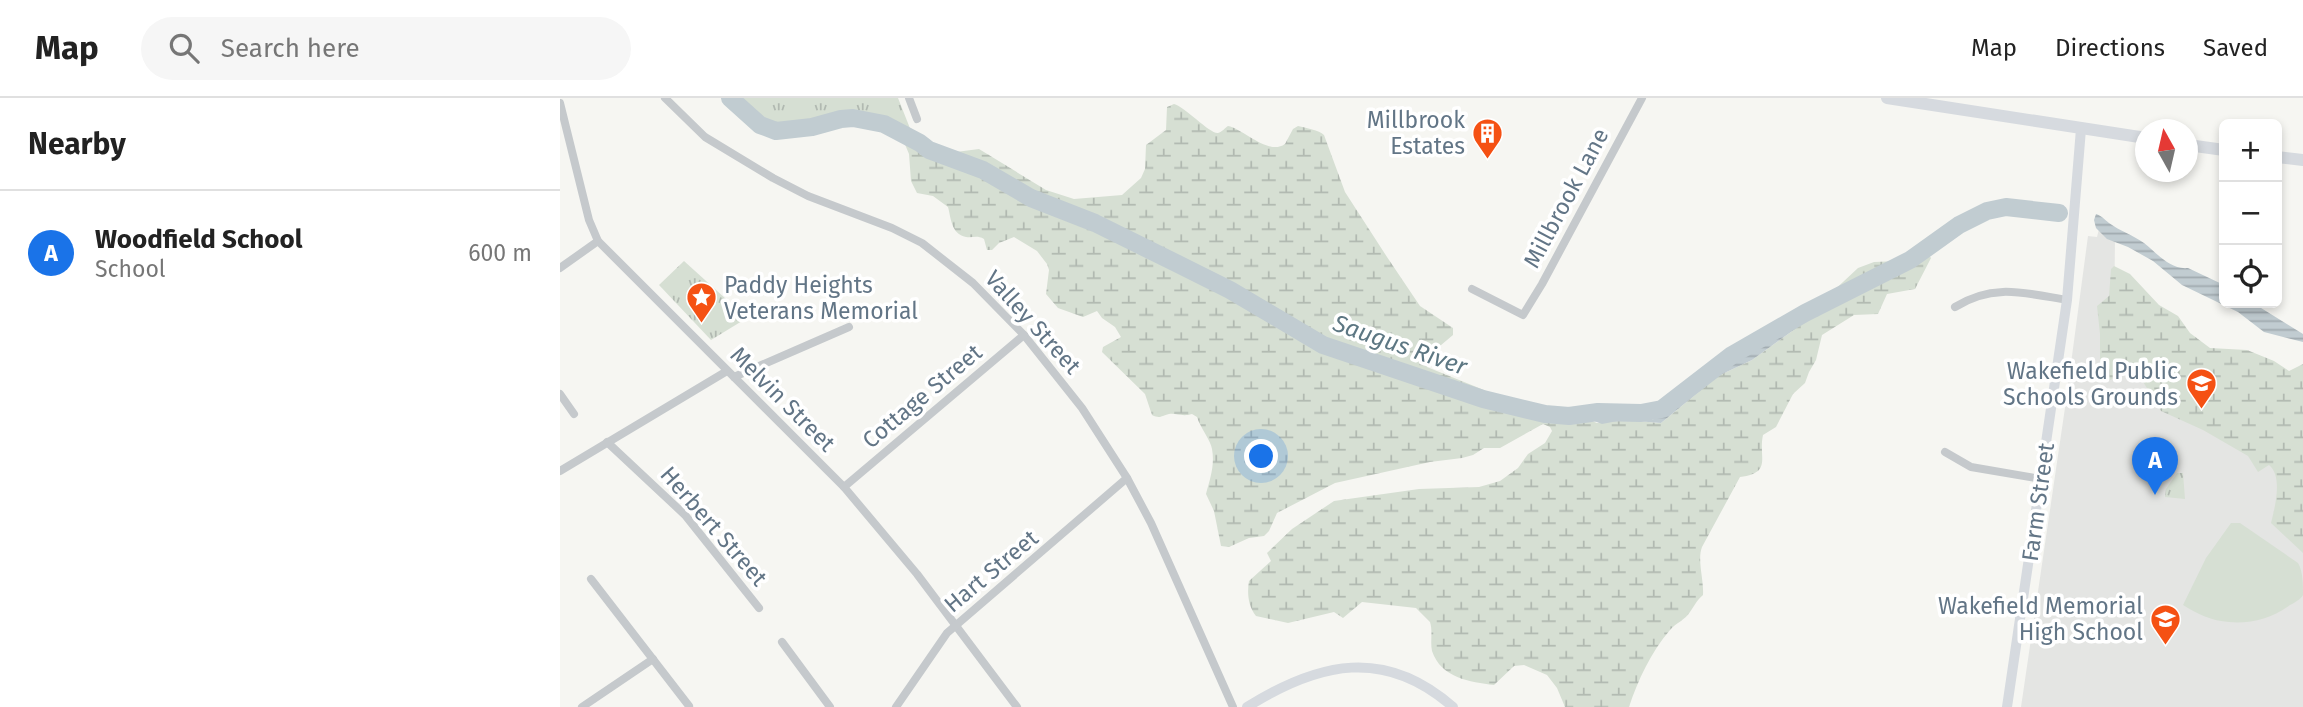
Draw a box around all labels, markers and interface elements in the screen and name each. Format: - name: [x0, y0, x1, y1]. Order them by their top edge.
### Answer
- search box: [141, 17, 631, 80]
- text: Map: [35, 28, 99, 68]
- icon: search: [165, 29, 203, 67]
- text: Search here: [221, 33, 360, 64]
- text: Map: [1971, 34, 2017, 62]
- text: Directions: [2055, 34, 2165, 62]
- text: Saved: [2203, 34, 2268, 62]
- place label: Millbrook Estates: [1367, 106, 1465, 160]
- building icon: Millbrook Estates: [1471, 116, 1505, 160]
- north arrow: [2135, 119, 2198, 182]
- map controls: [2219, 119, 2282, 308]
- button: +: [2219, 119, 2282, 182]
- street label: Millbrook Lane: [1517, 123, 1615, 273]
- text: Nearby: [28, 126, 126, 162]
- button: −: [2219, 182, 2282, 245]
- text: Woodfield School: [95, 224, 302, 255]
- text: A: [44, 239, 58, 267]
- text: 600 m: [468, 239, 532, 267]
- button: locate: [2219, 245, 2282, 308]
- text: School: [95, 255, 166, 283]
- street label: Valley Street: [979, 264, 1087, 380]
- place label: Paddy Heights Veterans Memorial: [724, 271, 918, 325]
- place icon: Paddy Heights Veterans Memorial: [684, 281, 718, 325]
- water label: Saugus River: [1328, 309, 1471, 381]
- street label: Cottage Street: [857, 338, 988, 454]
- street label: Melvin Street: [725, 341, 842, 458]
- place label: Wakefield Public Schools Grounds: [2003, 357, 2178, 411]
- school or university icon: Wakefield Public Schools Grounds: [2184, 367, 2218, 411]
- pin: A: [2132, 437, 2178, 495]
- your location: [1244, 439, 1278, 473]
- street label: Farm Street: [2016, 440, 2060, 563]
- street label: Herbert Street: [655, 461, 774, 592]
- street label: Hart Street: [938, 523, 1044, 618]
- place label: Wakefield Memorial High School: [1938, 592, 2143, 646]
- school or university icon: Wakefield Memorial High School: [2149, 602, 2183, 646]

